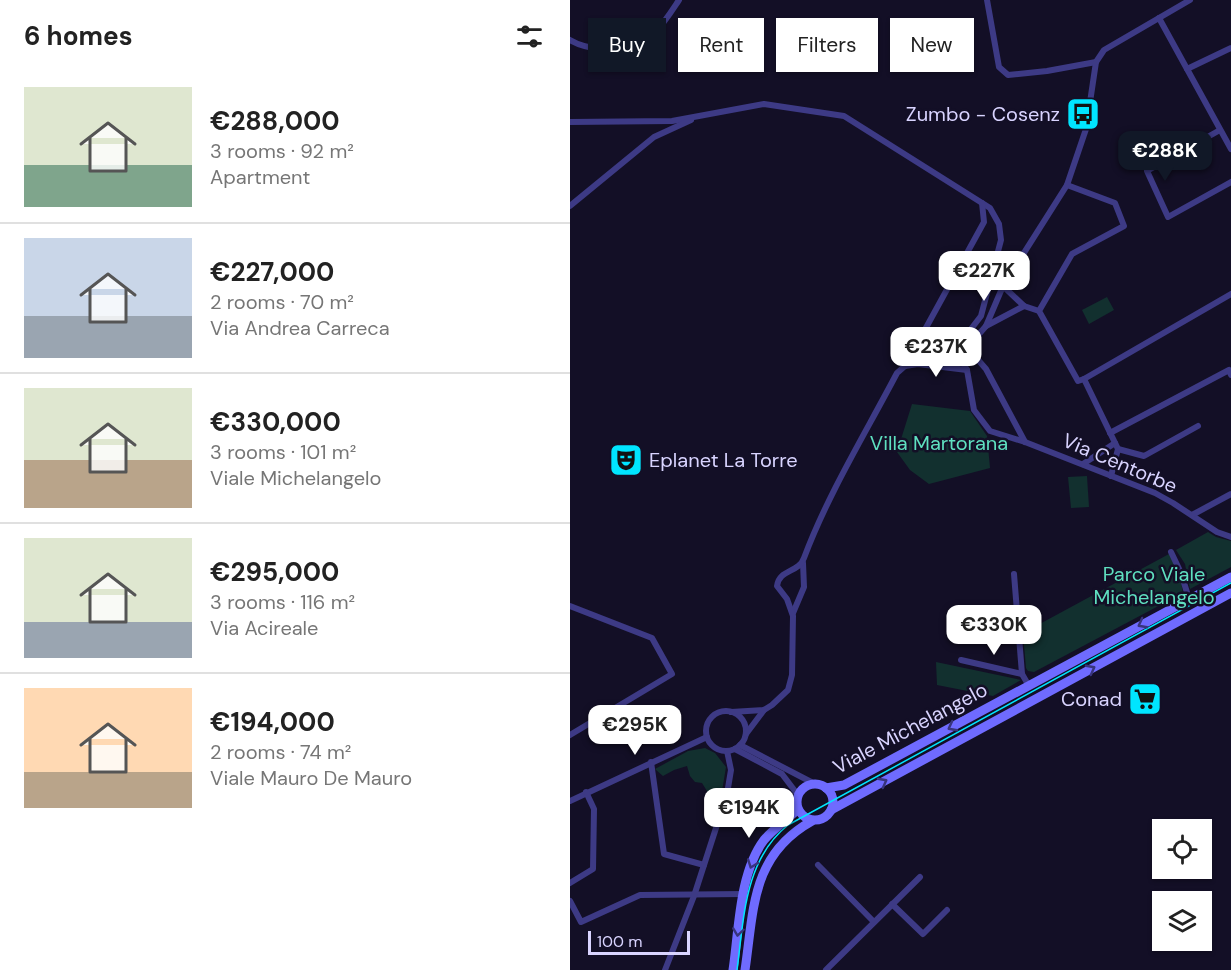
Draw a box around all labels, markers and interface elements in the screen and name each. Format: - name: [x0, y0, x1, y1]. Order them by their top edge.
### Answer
- chip: Buy: [588, 18, 666, 72]
- chip: Rent: [678, 18, 764, 72]
- chip: Filters: [776, 18, 878, 72]
- chip: New: [890, 18, 974, 72]
- text: 6 homes: [24, 19, 132, 53]
- icon: filters: [513, 20, 546, 53]
- bus stop icon: Zumbo - Cosenz: [1065, 96, 1101, 132]
- place label: Zumbo - Cosenz: [906, 101, 1060, 127]
- text: €288,000: [210, 104, 340, 138]
- icon: home: [72, 111, 144, 183]
- pin: €288K: [1123, 131, 1207, 182]
- text: €288K: [1132, 137, 1198, 163]
- text: 3 rooms · 92 m²: [210, 138, 354, 164]
- text: Apartment: [210, 164, 310, 190]
- pin: €227K: [942, 251, 1026, 302]
- text: €227,000: [210, 255, 334, 289]
- text: €227K: [953, 257, 1015, 283]
- icon: home: [72, 262, 144, 334]
- text: 2 rooms · 70 m²: [210, 289, 354, 315]
- text: Via Andrea Carreca: [210, 315, 390, 341]
- pin: €237K: [894, 327, 978, 378]
- text: €237K: [904, 333, 968, 359]
- text: €330,000: [210, 405, 341, 439]
- icon: home: [72, 412, 144, 484]
- street label: Via Centorbe: [1059, 427, 1181, 499]
- park label: Villa Martorana: [870, 430, 1008, 456]
- text: 3 rooms · 101 m²: [210, 439, 356, 465]
- theatre icon: Eplanet La Torre: [608, 442, 644, 478]
- place label: Eplanet La Torre: [649, 447, 798, 473]
- text: Viale Michelangelo: [210, 465, 381, 491]
- text: €295,000: [210, 555, 339, 589]
- park label: Parco Viale Michelangelo: [1093, 561, 1215, 610]
- icon: home: [72, 562, 144, 634]
- text: 3 rooms · 116 m²: [210, 589, 355, 615]
- pin: €330K: [952, 605, 1036, 656]
- text: €330K: [960, 611, 1028, 637]
- text: Via Acireale: [210, 615, 318, 641]
- one-way arrow: [1138, 617, 1149, 628]
- one-way arrow: [1085, 665, 1095, 676]
- street label: Viale Michelangelo: [828, 676, 992, 780]
- supermarket icon: Conad: [1127, 681, 1163, 717]
- place label: Conad: [1061, 686, 1122, 712]
- text: €194,000: [210, 705, 335, 739]
- pin: €295K: [593, 705, 677, 756]
- text: €295K: [602, 711, 668, 737]
- icon: home: [72, 712, 144, 784]
- one-way arrow: [948, 720, 959, 731]
- text: 2 rooms · 74 m²: [210, 739, 351, 765]
- text: Viale Mauro De Mauro: [210, 765, 412, 791]
- one-way arrow: [876, 778, 887, 789]
- pin: €194K: [707, 788, 791, 839]
- text: €194K: [718, 794, 780, 820]
- map controls: [1152, 819, 1212, 951]
- button: locate: [1152, 819, 1212, 879]
- one-way arrow: [746, 858, 759, 869]
- button: layers: [1152, 891, 1212, 951]
- scale bar: [588, 928, 690, 956]
- one-way arrow: [733, 928, 745, 937]
- text: 100 m: [597, 931, 642, 952]

